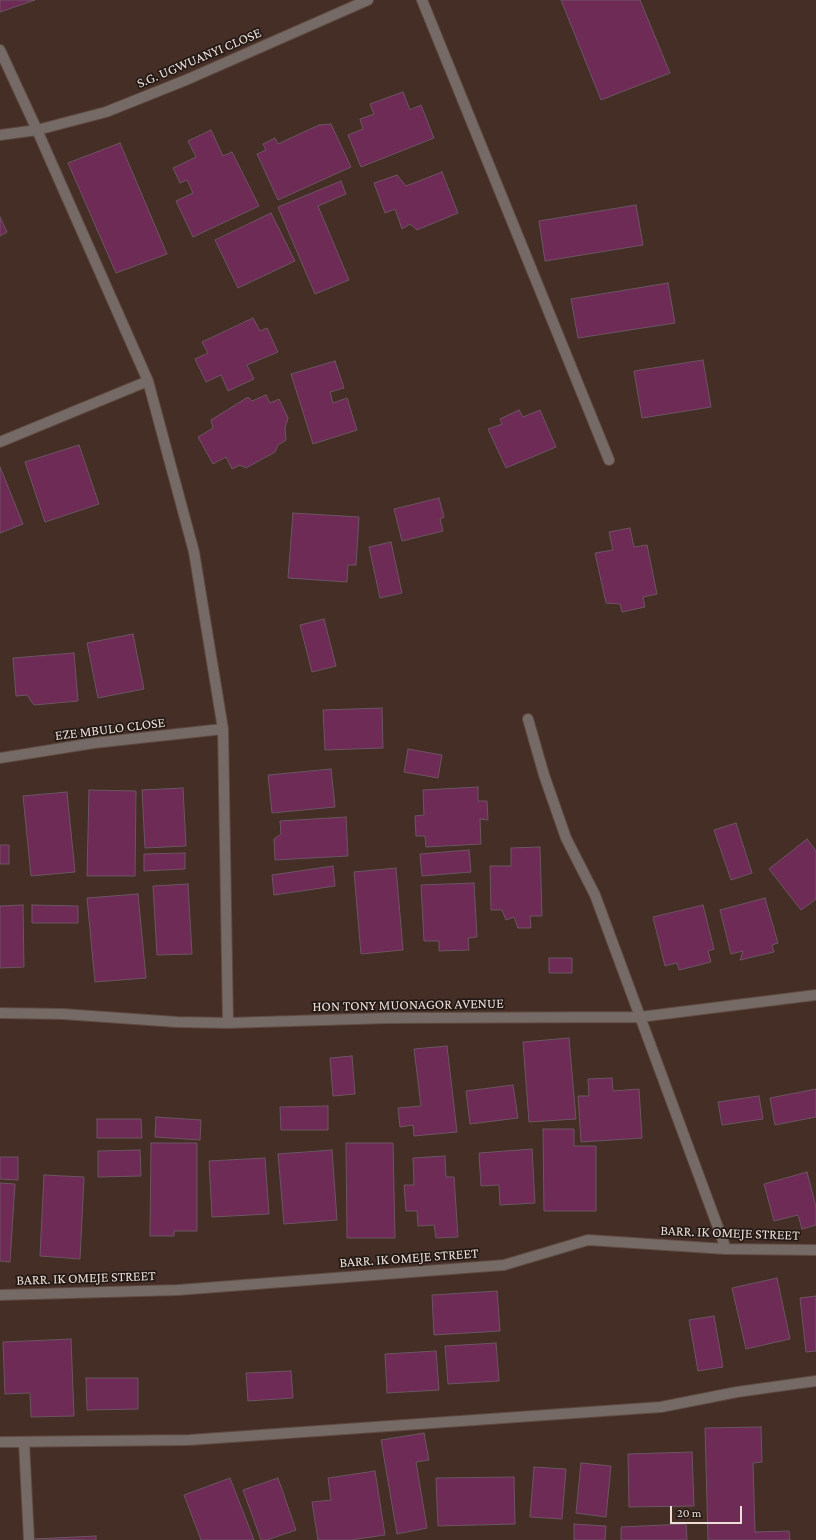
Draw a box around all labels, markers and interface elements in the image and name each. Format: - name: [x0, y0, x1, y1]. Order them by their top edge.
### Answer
- street label: S.G. UGWUANYI CLOSE: [134, 24, 264, 92]
- street label: EZE MBULO CLOSE: [54, 714, 166, 744]
- street label: HON TONY MUONAGOR AVENUE: [312, 995, 504, 1015]
- street label: BARR. IK OMEJE STREET: [660, 1222, 800, 1244]
- street label: BARR. IK OMEJE STREET: [339, 1245, 479, 1271]
- street label: BARR. IK OMEJE STREET: [16, 1267, 156, 1289]
- scale bar: [672, 1498, 744, 1524]
- text: 20 m: [677, 1506, 701, 1520]

